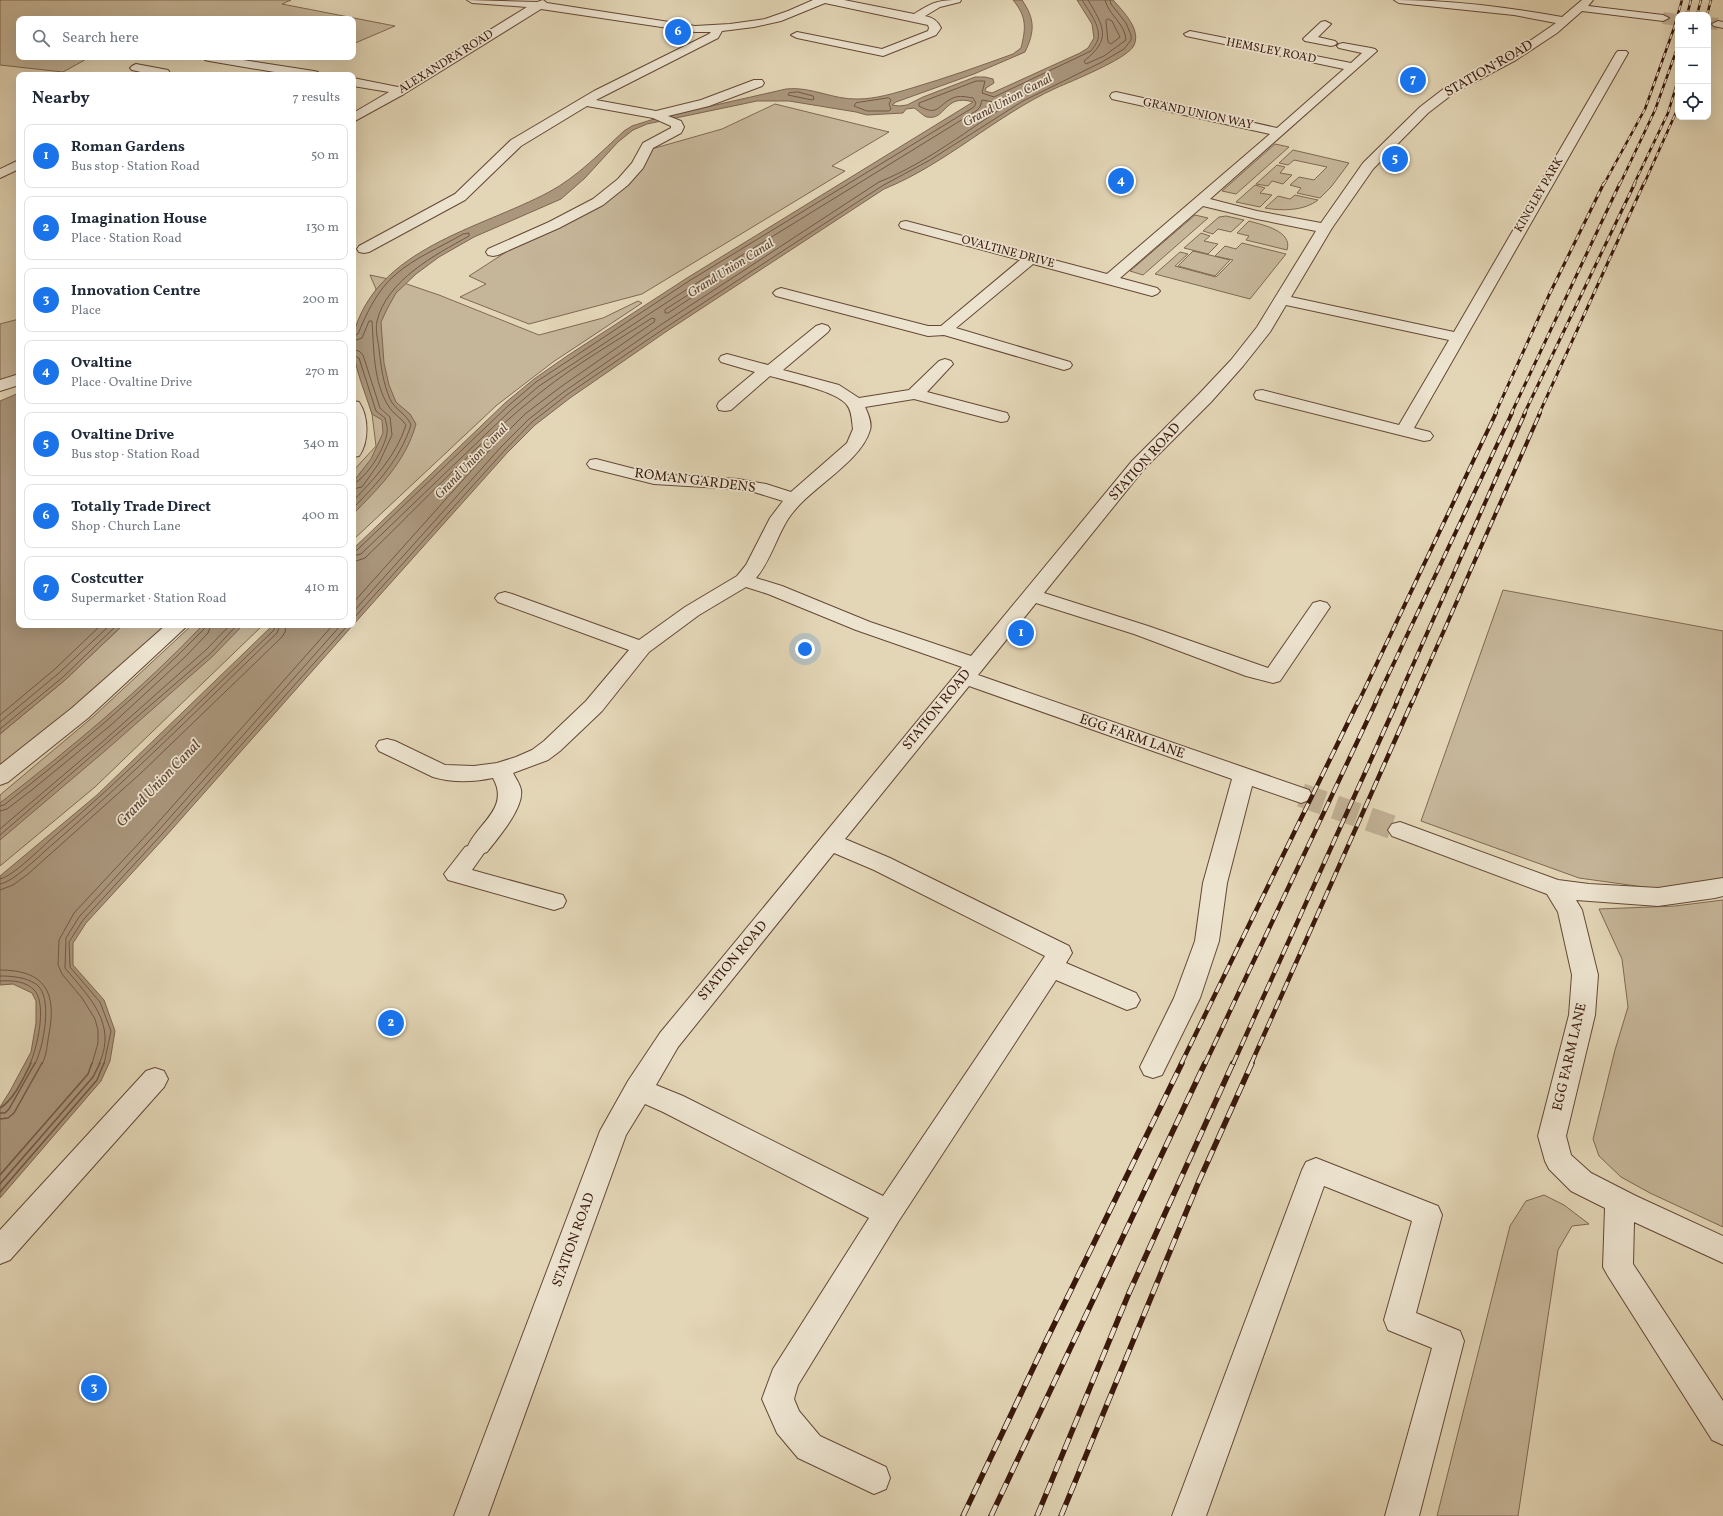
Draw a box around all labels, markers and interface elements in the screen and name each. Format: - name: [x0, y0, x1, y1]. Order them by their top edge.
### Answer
- map controls: [1675, 12, 1711, 120]
- button: +: [1675, 12, 1711, 48]
- search box: [16, 16, 356, 60]
- pin: 6: [665, 17, 691, 47]
- street label: ALEXANDRA ROAD: [395, 26, 497, 98]
- icon: search: [30, 27, 52, 49]
- text: Search here: [62, 28, 139, 49]
- street label: HEMSLEY ROAD: [1225, 34, 1318, 68]
- street label: STATION ROAD: [1441, 36, 1537, 102]
- button: −: [1675, 48, 1711, 84]
- pin: 7: [1400, 65, 1426, 95]
- water label: Grand Union Canal: [960, 70, 1056, 132]
- button: locate: [1675, 84, 1711, 120]
- text: Nearby: [32, 87, 90, 110]
- text: 7 results: [293, 89, 340, 107]
- street label: GRAND UNION WAY: [1141, 94, 1255, 134]
- text: Roman Gardens: [71, 137, 185, 158]
- pin: 5: [1382, 144, 1408, 174]
- text: 1: [43, 147, 49, 165]
- text: 50 m: [311, 147, 339, 165]
- street label: KINGLEY PARK: [1511, 154, 1567, 236]
- text: Bus stop · Station Road: [71, 158, 200, 176]
- pin: 4: [1108, 166, 1134, 196]
- text: Imagination House: [71, 209, 207, 230]
- text: 2: [43, 219, 49, 237]
- text: 130 m: [306, 219, 339, 237]
- text: Place · Station Road: [71, 230, 182, 248]
- street label: OVALTINE DRIVE: [960, 232, 1056, 272]
- water label: Grand Union Canal: [684, 235, 778, 303]
- text: Innovation Centre: [71, 281, 200, 302]
- text: 3: [43, 291, 49, 309]
- text: 200 m: [302, 291, 339, 309]
- text: Place: [71, 302, 101, 320]
- text: Ovaltine: [71, 353, 132, 374]
- text: 4: [42, 363, 50, 381]
- text: 270 m: [305, 363, 339, 381]
- text: Place · Ovaltine Drive: [71, 374, 192, 392]
- street label: STATION ROAD: [1105, 419, 1185, 505]
- water label: Grand Union Canal: [431, 420, 513, 504]
- text: Ovaltine Drive: [71, 425, 174, 446]
- text: 5: [43, 435, 49, 453]
- text: 340 m: [303, 435, 339, 453]
- text: Bus stop · Station Road: [71, 446, 200, 464]
- street label: ROMAN GARDENS: [633, 464, 757, 498]
- text: Totally Trade Direct: [71, 497, 211, 518]
- text: 6: [42, 507, 50, 525]
- text: 400 m: [302, 507, 339, 525]
- text: Shop · Church Lane: [71, 518, 181, 536]
- text: Costcutter: [71, 569, 144, 590]
- text: 7: [43, 579, 49, 597]
- text: 410 m: [304, 579, 339, 597]
- text: Supermarket · Station Road: [71, 590, 226, 608]
- pin: 1: [1008, 618, 1034, 648]
- your location: [795, 639, 815, 659]
- street label: STATION ROAD: [898, 666, 976, 754]
- street label: EGG FARM LANE: [1077, 710, 1187, 764]
- water label: Grand Union Canal: [112, 736, 206, 832]
- street label: STATION ROAD: [694, 917, 772, 1005]
- street label: EGG FARM LANE: [1548, 1001, 1592, 1113]
- pin: 2: [378, 1008, 404, 1038]
- street label: STATION ROAD: [548, 1190, 600, 1290]
- pin: 3: [81, 1373, 107, 1403]

